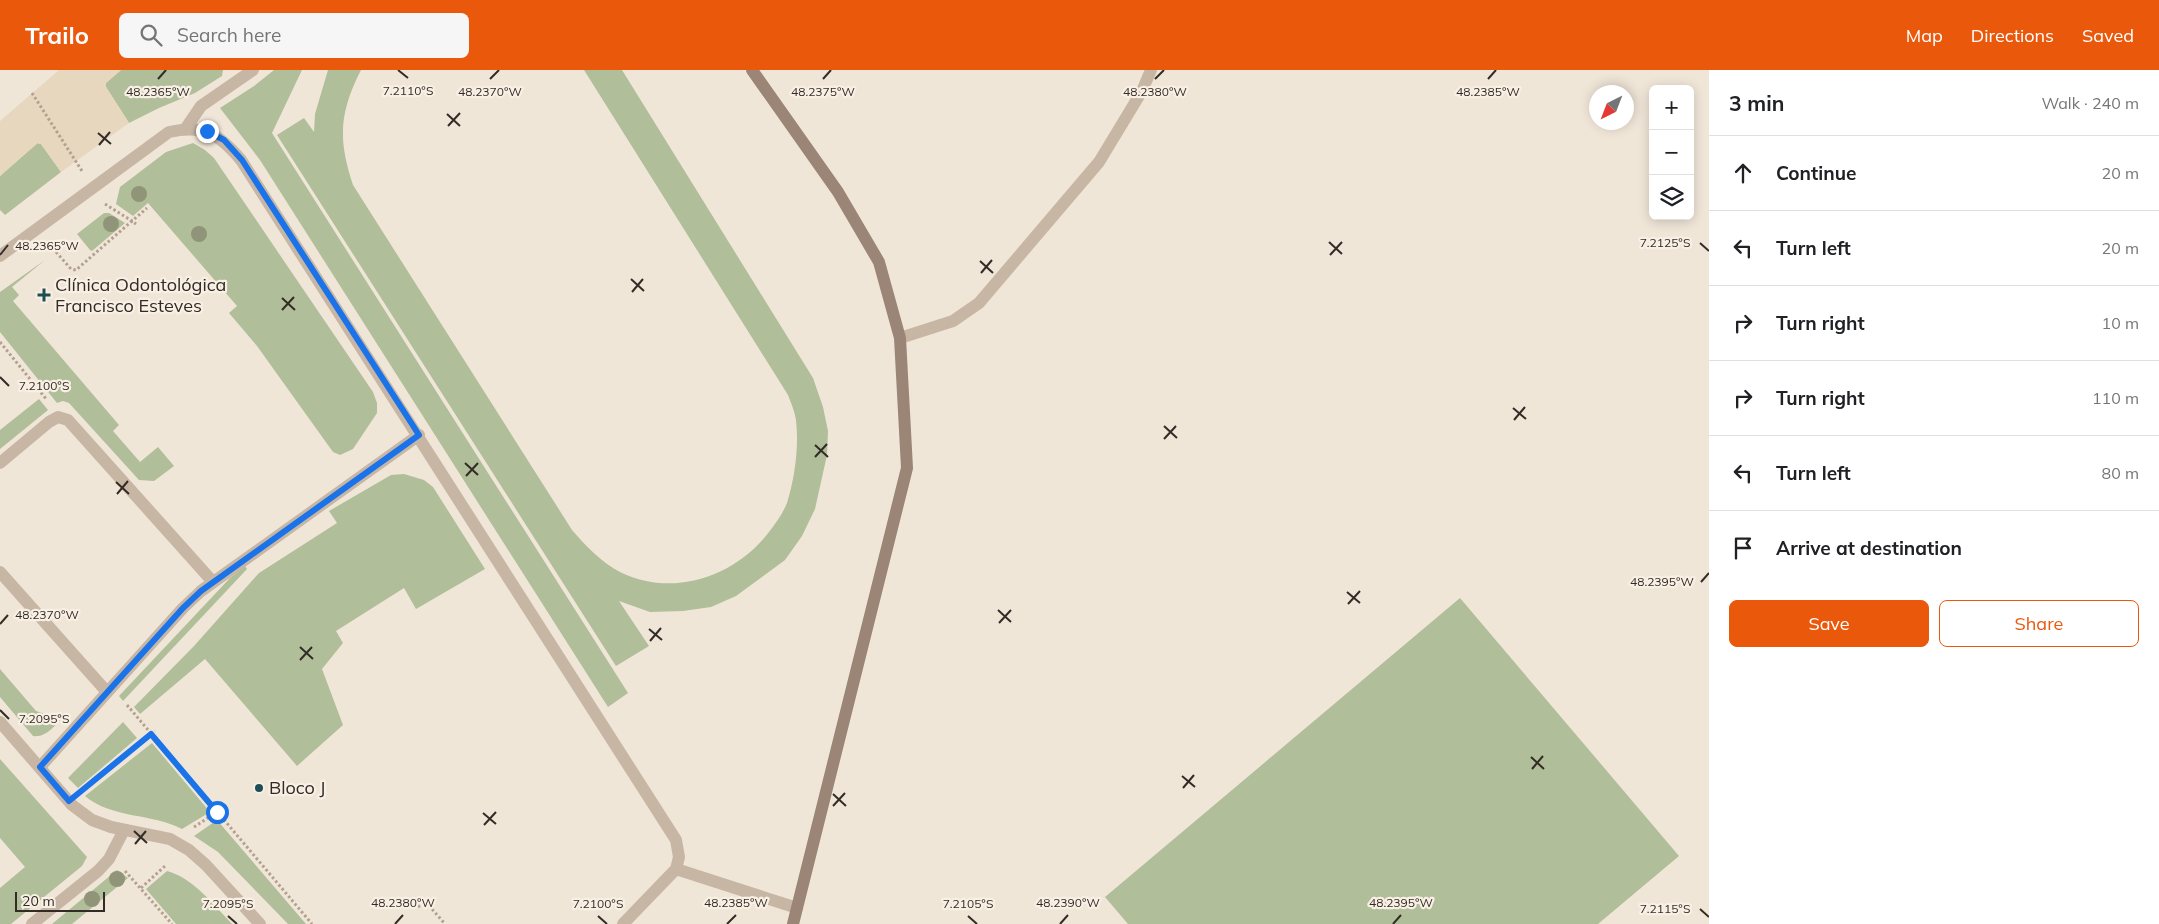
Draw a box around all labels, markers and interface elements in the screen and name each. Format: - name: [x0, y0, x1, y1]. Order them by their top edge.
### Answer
- search box: [119, 13, 469, 58]
- text: Trailo: [25, 20, 89, 50]
- icon: search: [137, 21, 165, 49]
- text: Search here: [177, 23, 281, 47]
- text: Map: [1906, 24, 1943, 47]
- text: Directions: [1971, 24, 2054, 47]
- text: Saved: [2082, 24, 2134, 47]
- text: 7.2110°S: [383, 83, 433, 98]
- text: 48.2365°W: [126, 84, 190, 99]
- text: 48.2370°W: [458, 84, 522, 99]
- text: 48.2375°W: [791, 84, 855, 99]
- text: 48.2380°W: [1123, 84, 1187, 99]
- text: 48.2385°W: [1456, 84, 1520, 99]
- north arrow: [1589, 85, 1634, 130]
- map controls: [1649, 85, 1694, 220]
- button: +: [1649, 85, 1694, 130]
- text: 3 min: [1729, 90, 1784, 116]
- text: Walk · 240 m: [2041, 93, 2139, 113]
- route end: [196, 120, 219, 143]
- button: −: [1649, 130, 1694, 175]
- icon: ahead: [1729, 159, 1757, 187]
- text: Continue: [1776, 161, 1856, 185]
- text: 20 m: [2102, 163, 2139, 183]
- button: layers: [1649, 175, 1694, 220]
- icon: left: [1729, 234, 1757, 262]
- text: 7.2125°S: [1640, 235, 1690, 250]
- text: Turn left: [1776, 236, 1851, 260]
- text: 48.2365°W: [15, 238, 79, 253]
- text: 20 m: [2102, 238, 2139, 258]
- place label: Clínica Odontológica Francisco Esteves: [55, 273, 226, 317]
- marker: Clínica Odontológica Francisco Esteves: [37, 288, 51, 302]
- icon: right: [1729, 309, 1757, 337]
- text: Turn right: [1776, 311, 1865, 335]
- text: 10 m: [2102, 313, 2139, 333]
- text: 7.2100°S: [19, 378, 69, 393]
- icon: right: [1729, 384, 1757, 412]
- text: Turn right: [1776, 386, 1865, 410]
- text: 110 m: [2092, 388, 2139, 408]
- icon: left: [1729, 459, 1757, 487]
- text: Turn left: [1776, 461, 1851, 485]
- text: 80 m: [2102, 463, 2139, 483]
- icon: arrive: [1729, 534, 1757, 562]
- text: Arrive at destination: [1776, 536, 1962, 560]
- text: 48.2395°W: [1630, 574, 1694, 589]
- button: Save: [1729, 600, 1929, 647]
- button: Share: [1939, 600, 2139, 647]
- text: 48.2370°W: [15, 607, 79, 622]
- text: 7.2095°S: [19, 711, 69, 726]
- place label: Bloco J: [269, 776, 325, 799]
- marker: Bloco J: [253, 782, 265, 794]
- route start: [206, 801, 229, 824]
- scale bar: [15, 889, 105, 912]
- text: 20 m: [22, 892, 55, 910]
- text: 48.2380°W: [371, 895, 435, 910]
- text: 48.2385°W: [704, 895, 768, 910]
- text: 48.2390°W: [1036, 895, 1100, 910]
- text: 48.2395°W: [1369, 895, 1433, 910]
- text: 7.2095°S: [203, 896, 253, 911]
- text: 7.2100°S: [573, 896, 623, 911]
- text: 7.2105°S: [943, 896, 993, 911]
- text: 7.2115°S: [1640, 901, 1690, 916]

